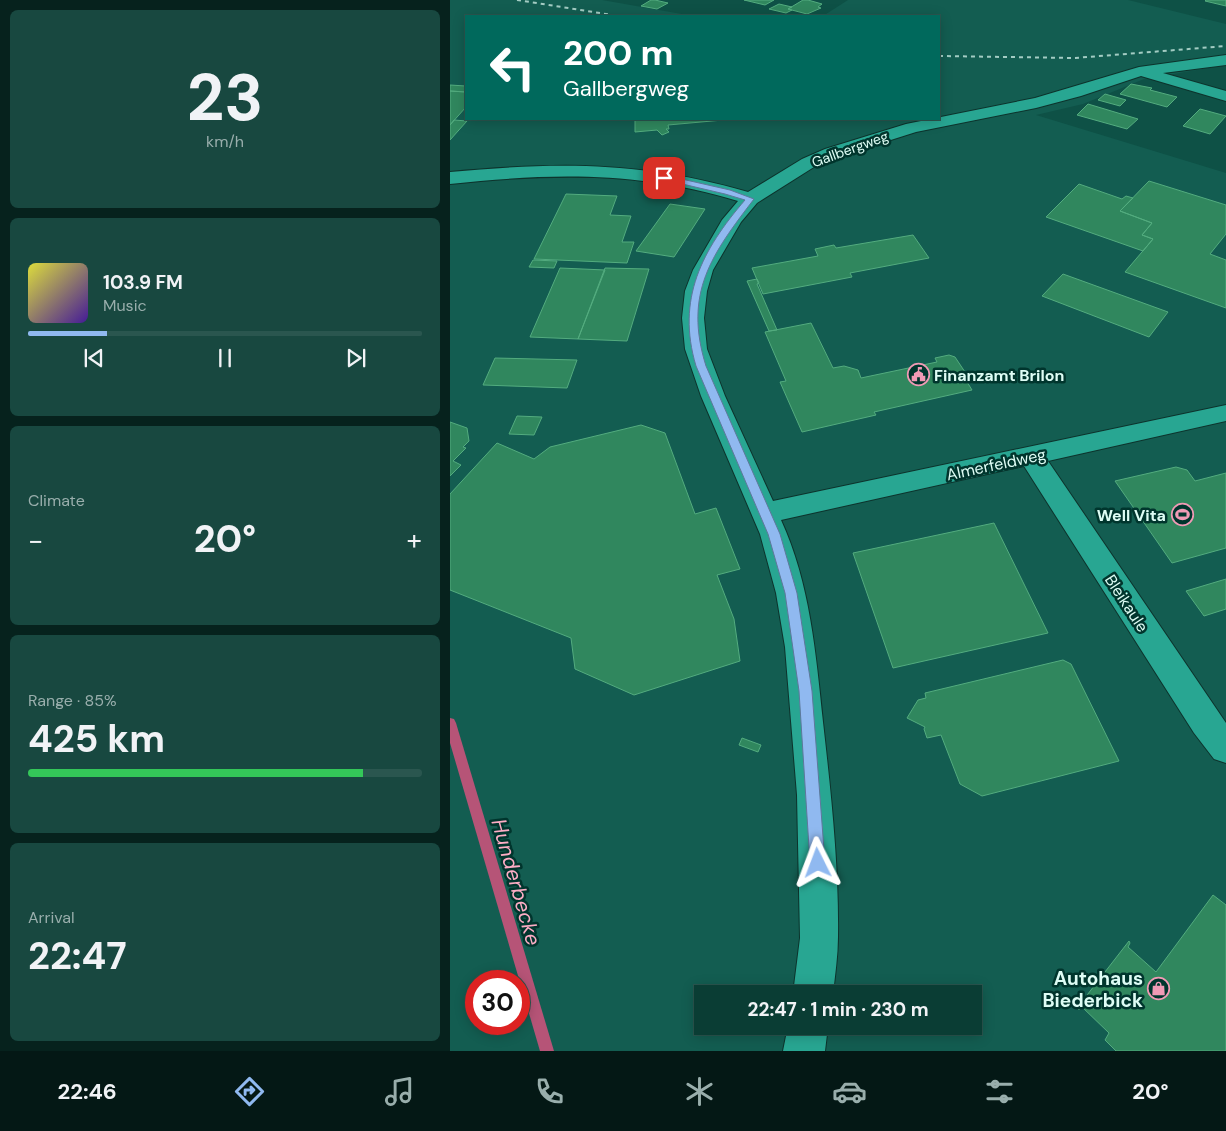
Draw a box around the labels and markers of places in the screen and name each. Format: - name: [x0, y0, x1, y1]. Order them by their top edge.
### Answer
- pin: [643, 157, 685, 199]
- public building icon: Finanzamt Brilon: [906, 363, 930, 387]
- place label: Finanzamt Brilon: [934, 365, 1064, 386]
- sports icon: Well Vita: [1170, 503, 1194, 527]
- place label: Well Vita: [1097, 505, 1166, 526]
- place label: Autohaus Biederbick: [1042, 966, 1143, 1013]
- shop icon: Autohaus Biederbick: [1147, 977, 1171, 1001]

